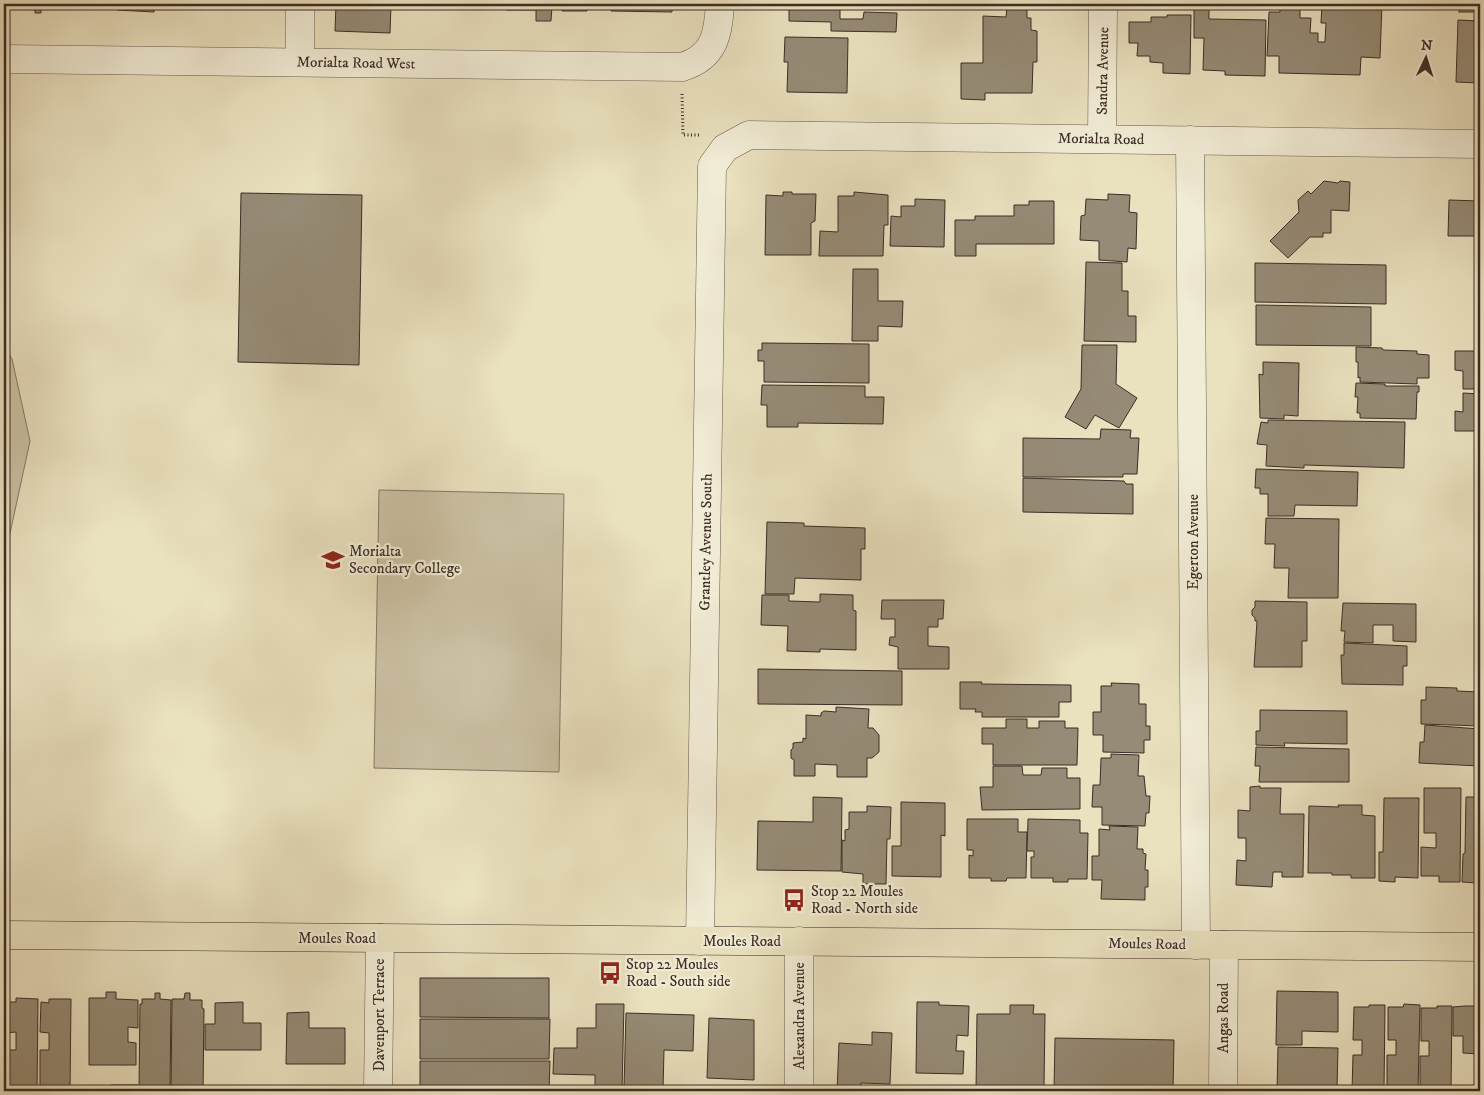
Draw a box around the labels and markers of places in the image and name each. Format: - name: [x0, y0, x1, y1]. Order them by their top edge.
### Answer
- place label: Morialta Secondary College: [349, 542, 460, 578]
- school or university icon: Morialta Secondary College: [320, 547, 346, 573]
- place label: Stop 22 Moules Road - North side: [811, 882, 918, 918]
- bus stop icon: Stop 22 Moules Road - North side: [781, 887, 807, 913]
- place label: Stop 22 Moules Road - South side: [626, 955, 730, 991]
- bus stop icon: Stop 22 Moules Road - South side: [597, 960, 623, 986]

